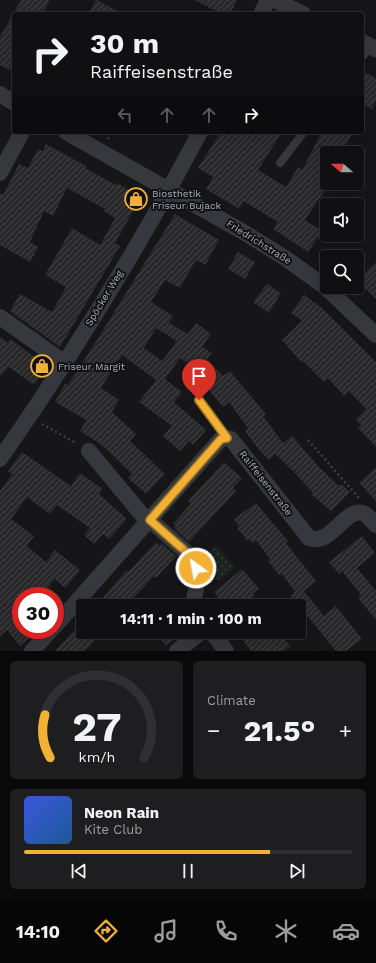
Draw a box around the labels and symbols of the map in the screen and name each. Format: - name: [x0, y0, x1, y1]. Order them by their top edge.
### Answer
- north arrow: [320, 146, 364, 190]
- shop icon: Biosthetik Friseur Bujack: [123, 186, 149, 212]
- place label: Biosthetik Friseur Bujack: [152, 188, 222, 211]
- street label: Friedrichstraße: [225, 218, 293, 266]
- street label: Spöcker Weg: [83, 268, 125, 328]
- shop icon: Friseur Margit: [29, 353, 55, 379]
- pin: [182, 359, 216, 400]
- place label: Friseur Margit: [58, 361, 126, 372]
- street label: Raiffeisenstraße: [237, 448, 295, 518]
- position arrow: [175, 547, 217, 589]
- speed limit sign: 30: [12, 587, 64, 639]

